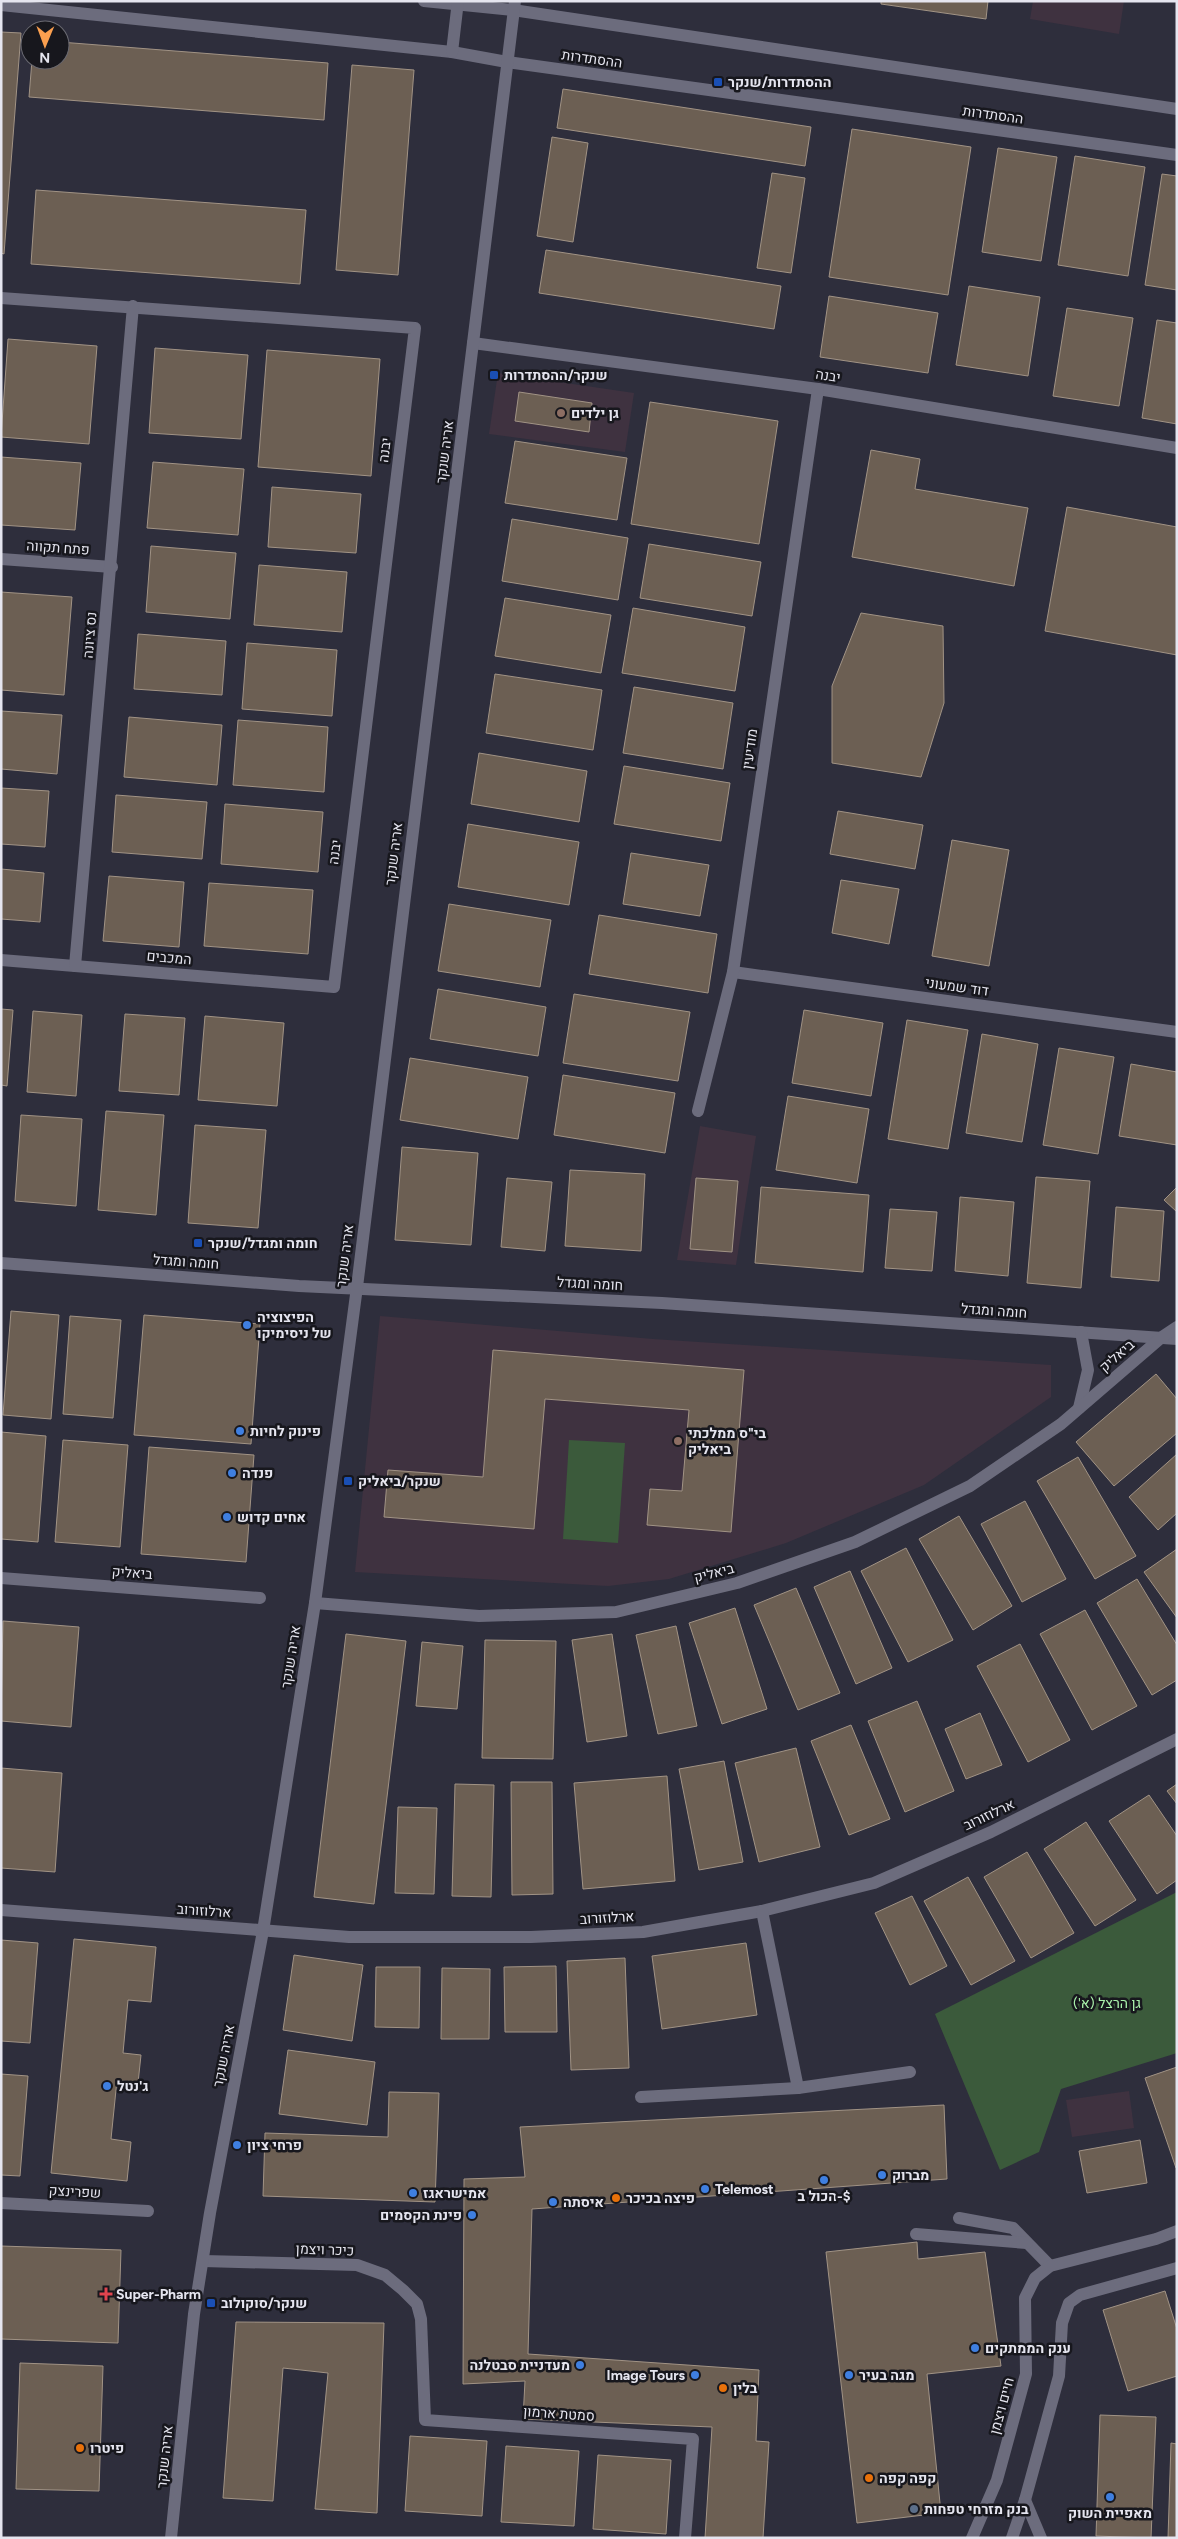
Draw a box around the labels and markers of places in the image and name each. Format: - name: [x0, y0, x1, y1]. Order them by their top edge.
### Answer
- place label: ההסתדרות/שנקר: [728, 74, 831, 91]
- marker: ההסתדרות/שנקר: [712, 76, 724, 88]
- place label: שנקר/ההסתדרות: [504, 367, 607, 384]
- marker: שנקר/ההסתדרות: [488, 369, 500, 381]
- place label: גן ילדים: [571, 405, 619, 422]
- marker: גן ילדים: [555, 407, 567, 419]
- place label: חומה ומגדל/שנקר: [208, 1235, 318, 1252]
- marker: חומה ומגדל/שנקר: [192, 1237, 204, 1249]
- place label: הפיצוציה של ניסימיקו: [257, 1309, 332, 1342]
- marker: הפיצוציה של ניסימיקו: [241, 1319, 253, 1331]
- place label: פינוק לחיות: [250, 1423, 321, 1440]
- marker: פינוק לחיות: [234, 1425, 246, 1437]
- place label: בי"ס ממלכתי ביאליק: [688, 1425, 767, 1458]
- marker: בי"ס ממלכתי ביאליק: [672, 1435, 684, 1447]
- place label: פנדה: [242, 1465, 273, 1482]
- marker: פנדה: [226, 1467, 238, 1479]
- place label: שנקר/ביאליק: [358, 1473, 441, 1490]
- marker: שנקר/ביאליק: [342, 1475, 354, 1487]
- place label: אחים קדוש: [237, 1509, 306, 1526]
- marker: אחים קדוש: [221, 1511, 233, 1523]
- place label: ג'נטל: [117, 2078, 149, 2095]
- marker: ג'נטל: [101, 2080, 113, 2092]
- place label: פרחי ציון: [247, 2137, 302, 2154]
- marker: פרחי ציון: [231, 2139, 243, 2151]
- place label: מברוק: [892, 2167, 929, 2184]
- marker: מברוק: [876, 2169, 888, 2181]
- marker: הכול ב-$: [818, 2174, 830, 2186]
- place label: Telemost: [715, 2181, 774, 2198]
- marker: Telemost: [699, 2183, 711, 2195]
- place label: אמישראגז: [423, 2185, 486, 2202]
- marker: אמישראגז: [407, 2187, 419, 2199]
- place label: הכול ב-$: [798, 2188, 851, 2205]
- place label: פיצה בכיכר: [626, 2190, 695, 2207]
- marker: פיצה בכיכר: [610, 2192, 622, 2204]
- place label: איסתה: [563, 2194, 604, 2211]
- marker: איסתה: [547, 2196, 559, 2208]
- place label: פינת הקסמים: [380, 2207, 462, 2224]
- marker: פינת הקסמים: [466, 2209, 478, 2221]
- place label: Super-Pharm: [116, 2286, 201, 2303]
- marker: Super-Pharm: [100, 2288, 112, 2300]
- place label: שנקר/סוקולוב: [221, 2295, 307, 2312]
- marker: שנקר/סוקולוב: [205, 2297, 217, 2309]
- place label: ענק הממתקים: [985, 2340, 1071, 2357]
- marker: ענק הממתקים: [969, 2342, 981, 2354]
- place label: מעדניית סבטלנה: [469, 2357, 570, 2374]
- marker: מעדניית סבטלנה: [574, 2359, 586, 2371]
- place label: Image Tours: [607, 2367, 685, 2384]
- place label: מגה בעיר: [859, 2367, 914, 2384]
- marker: Image Tours: [689, 2369, 701, 2381]
- marker: מגה בעיר: [843, 2369, 855, 2381]
- place label: בלין: [733, 2380, 758, 2397]
- marker: בלין: [717, 2382, 729, 2394]
- place label: פיטרו: [90, 2440, 124, 2457]
- marker: פיטרו: [74, 2442, 86, 2454]
- place label: קפה קפה: [879, 2470, 936, 2487]
- marker: קפה קפה: [863, 2472, 875, 2484]
- marker: מאפיית השוק: [1104, 2491, 1116, 2503]
- place label: בנק מזרחי טפחות: [924, 2501, 1029, 2518]
- marker: בנק מזרחי טפחות: [908, 2503, 920, 2515]
- place label: מאפיית השוק: [1068, 2505, 1152, 2522]

